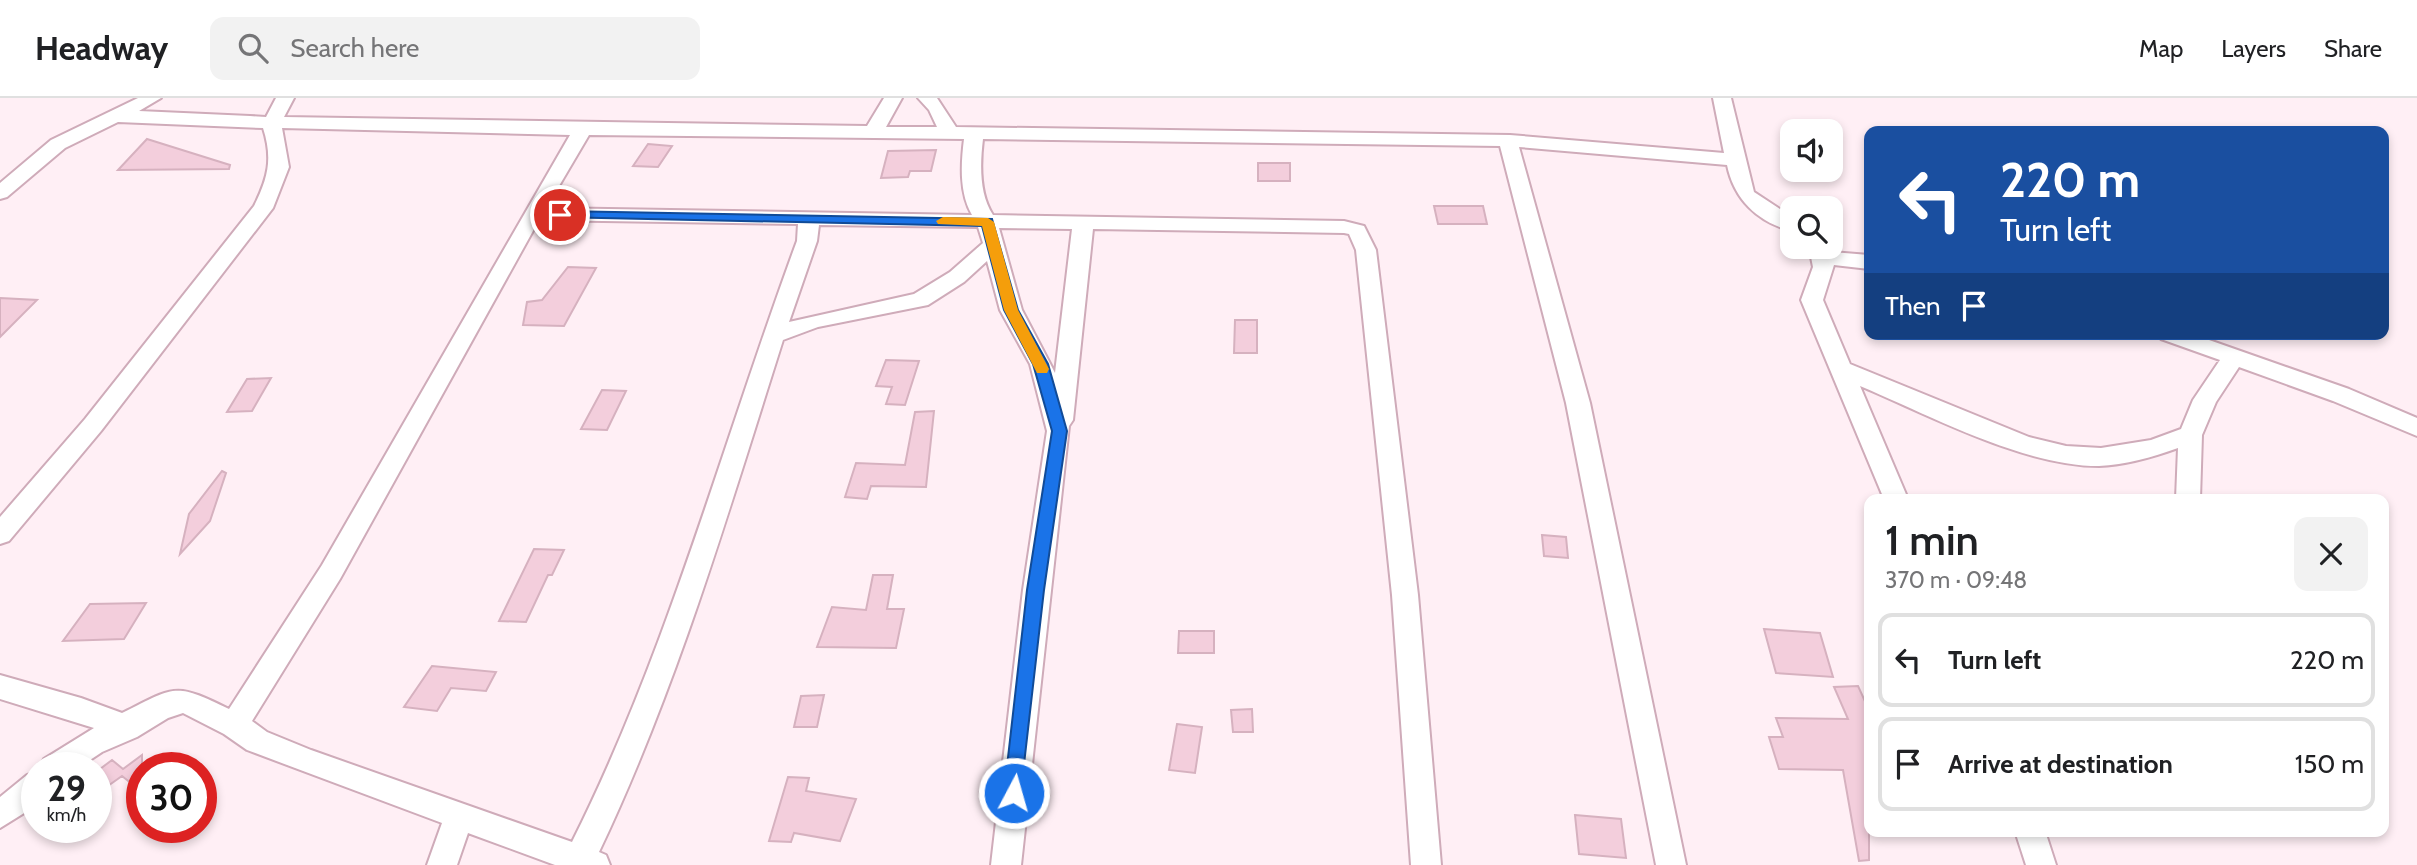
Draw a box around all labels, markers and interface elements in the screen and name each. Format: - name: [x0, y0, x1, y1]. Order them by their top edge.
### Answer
- search box: [210, 17, 700, 80]
- text: Headway: [35, 28, 168, 68]
- icon: search: [234, 29, 272, 67]
- text: Search here: [290, 32, 419, 64]
- text: Map: [2139, 34, 2183, 63]
- text: Layers: [2221, 34, 2286, 63]
- text: Share: [2324, 34, 2382, 63]
- map controls: [1780, 119, 1843, 259]
- button: sound: [1780, 119, 1843, 182]
- text: 220 m: [2000, 150, 2140, 209]
- icon: left: [1885, 154, 1976, 245]
- pin: [530, 185, 590, 245]
- icon: arrive: [541, 196, 579, 234]
- button: search: [1780, 196, 1843, 259]
- text: Turn left: [2000, 210, 2111, 249]
- icon: arrive: [1955, 287, 1993, 325]
- text: Then: [1885, 290, 1941, 322]
- text: 1 min: [1885, 514, 1979, 566]
- button: close: [2294, 517, 2368, 591]
- text: 370 m · 09:48: [1885, 566, 2027, 594]
- icon: left: [1889, 641, 1927, 679]
- text: Turn left: [1948, 644, 2041, 676]
- text: 220 m: [2290, 644, 2364, 676]
- icon: arrive: [1889, 745, 1927, 783]
- text: Arrive at destination: [1948, 748, 2173, 780]
- text: 150 m: [2295, 748, 2364, 780]
- speed limit sign: 30: [126, 752, 217, 843]
- position arrow: [977, 756, 1051, 830]
- text: 29: [47, 767, 86, 810]
- text: km/h: [47, 804, 86, 826]

